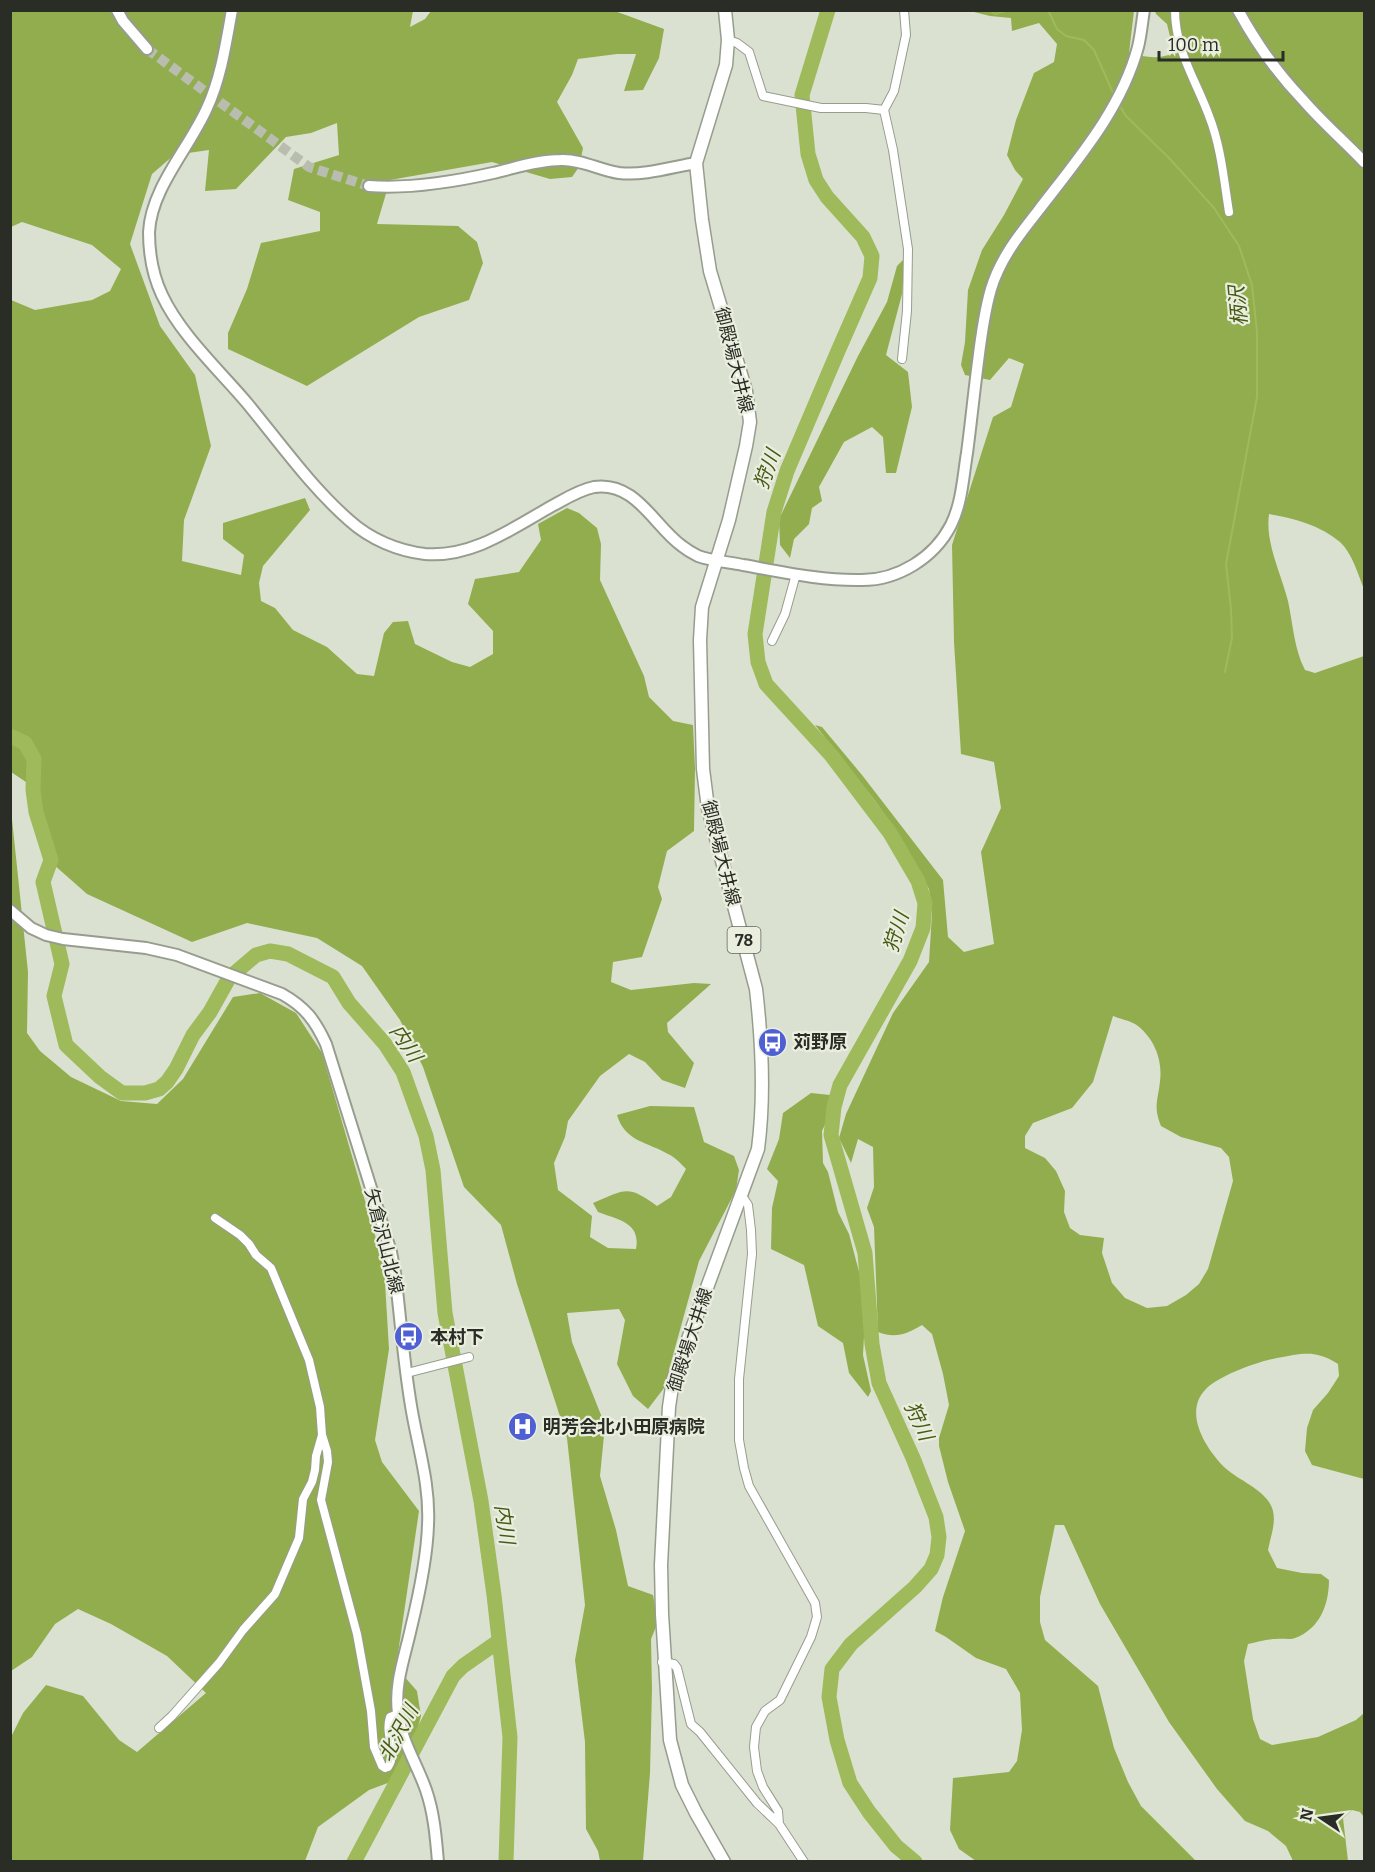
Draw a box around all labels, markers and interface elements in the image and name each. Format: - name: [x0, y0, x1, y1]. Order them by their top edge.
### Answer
- scale bar: [1159, 24, 1284, 62]
- text: 100 m: [1168, 34, 1219, 56]
- water label: 柄沢: [1224, 282, 1252, 327]
- street label: 御殿場大井線: [710, 305, 758, 415]
- water label: 狩川: [749, 444, 786, 492]
- street label: 御殿場大井線: [697, 798, 745, 908]
- water label: 狩川: [879, 907, 914, 955]
- road number: 78: [728, 927, 760, 953]
- water label: 内川: [385, 1020, 428, 1068]
- bus stop icon: 苅野原: [756, 1026, 788, 1058]
- place label: 苅野原: [793, 1031, 847, 1053]
- street label: 矢倉沢山北線: [360, 1186, 408, 1296]
- street label: 御殿場大井線: [663, 1285, 717, 1395]
- bus stop icon: 本村下: [393, 1321, 425, 1353]
- place label: 本村下: [430, 1326, 484, 1348]
- water label: 狩川: [900, 1398, 939, 1446]
- hospital icon: 明芳会北小田原病院: [506, 1411, 538, 1443]
- place label: 明芳会北小田原病院: [543, 1416, 705, 1438]
- water label: 内川: [490, 1503, 520, 1547]
- water label: 北沢川: [373, 1699, 424, 1765]
- north arrow: [1291, 1788, 1351, 1848]
- text: N: [1296, 1807, 1318, 1823]

